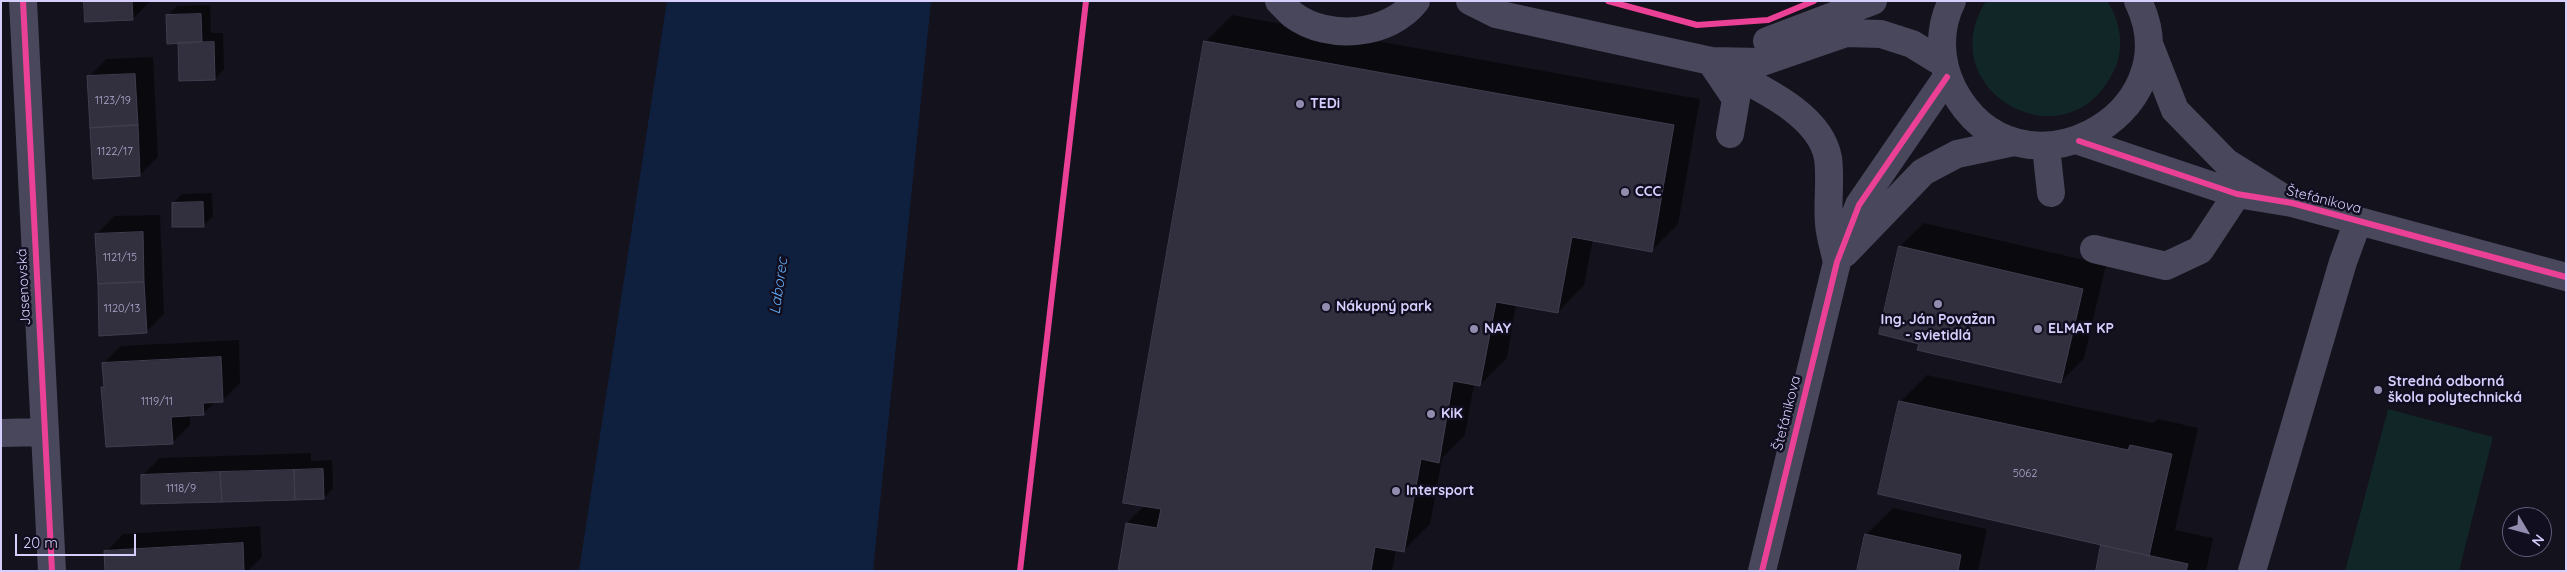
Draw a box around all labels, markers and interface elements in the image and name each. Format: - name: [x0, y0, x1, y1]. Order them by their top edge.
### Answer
- house number: 1123/19: [95, 94, 131, 108]
- place label: TEDi: [1310, 96, 1340, 112]
- marker: TEDi: [1294, 98, 1306, 110]
- house number: 1122/17: [97, 145, 133, 159]
- street label: Štefánikova: [2285, 183, 2363, 217]
- place label: CCC: [1635, 184, 1661, 200]
- marker: CCC: [1619, 186, 1631, 198]
- street label: Jasenovská: [14, 248, 34, 326]
- house number: 1121/15: [103, 251, 137, 265]
- water label: Laborec: [766, 257, 792, 315]
- marker: Ing. Ján Považan - svietidlá: [1932, 298, 1944, 310]
- place label: Nákupný park: [1336, 299, 1432, 315]
- marker: Nákupný park: [1320, 301, 1332, 313]
- house number: 1120/13: [104, 302, 140, 316]
- place label: Ing. Ján Považan - svietidlá: [1881, 312, 1995, 344]
- place label: NAY: [1484, 321, 1511, 337]
- place label: ELMAT KP: [2048, 321, 2114, 337]
- marker: NAY: [1468, 323, 1480, 335]
- marker: ELMAT KP: [2032, 323, 2044, 335]
- street label: Štefánikova: [1770, 374, 1804, 452]
- place label: Stredná odborná škola polytechnická: [2388, 374, 2522, 407]
- marker: Stredná odborná škola polytechnická: [2372, 384, 2384, 396]
- house number: 1119/11: [141, 395, 173, 409]
- place label: KiK: [1441, 406, 1463, 422]
- marker: KiK: [1425, 408, 1437, 420]
- house number: 5062: [2013, 467, 2037, 481]
- house number: 1118/9: [166, 482, 196, 496]
- place label: Intersport: [1406, 483, 1474, 499]
- marker: Intersport: [1390, 485, 1402, 497]
- north arrow: [2502, 507, 2552, 557]
- scale bar: [18, 524, 139, 556]
- text: N: [2528, 531, 2548, 550]
- text: 20 m: [23, 533, 58, 552]

